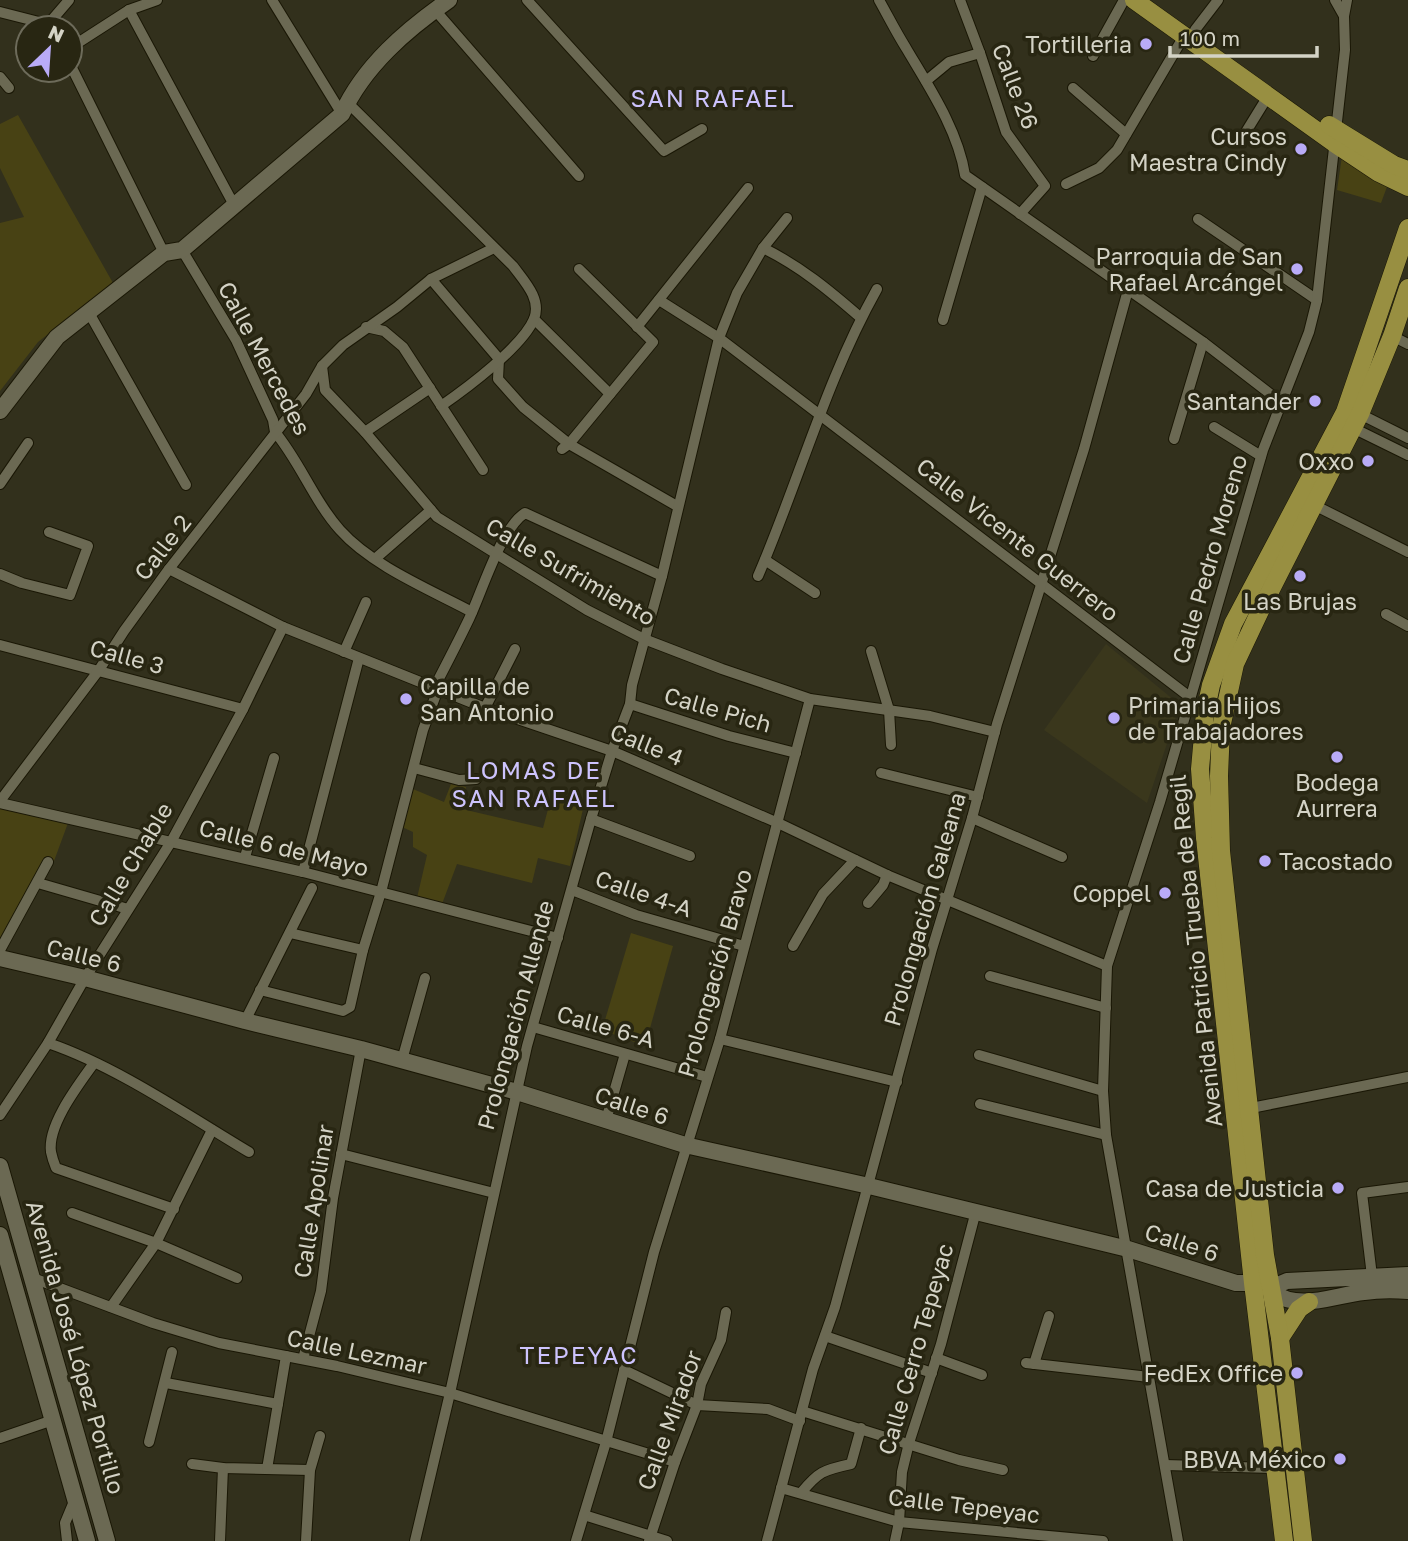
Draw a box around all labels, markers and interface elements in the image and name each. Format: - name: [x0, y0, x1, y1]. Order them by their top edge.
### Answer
- north arrow: [14, 14, 84, 84]
- scale bar: [1170, 14, 1317, 58]
- text: N: [45, 20, 68, 47]
- text: 100 m: [1180, 25, 1240, 51]
- place label: Tortilleria: [1025, 30, 1132, 58]
- marker: Tortilleria: [1138, 36, 1154, 52]
- street label: Calle 26: [987, 39, 1045, 133]
- district label: SAN RAFAEL: [630, 83, 796, 112]
- place label: Cursos Maestra Cindy: [1129, 122, 1287, 176]
- marker: Cursos Maestra Cindy: [1293, 141, 1309, 157]
- place label: Parroquia de San Rafael Arcángel: [1096, 242, 1283, 296]
- marker: Parroquia de San Rafael Arcángel: [1289, 261, 1305, 277]
- street label: Calle Mercedes: [213, 277, 317, 439]
- place label: Santander: [1187, 387, 1301, 415]
- marker: Santander: [1307, 393, 1323, 409]
- place label: Oxxo: [1298, 447, 1354, 475]
- street label: Calle Vicente Guerrero: [911, 451, 1125, 627]
- street label: Calle Pedro Moreno: [1166, 451, 1252, 667]
- marker: Oxxo: [1360, 453, 1376, 469]
- street label: Calle 2: [128, 509, 196, 585]
- street label: Calle Sufrimiento: [481, 511, 661, 631]
- marker: Las Brujas: [1292, 568, 1308, 584]
- place label: Las Brujas: [1243, 587, 1357, 615]
- street label: Calle 3: [87, 633, 167, 679]
- place label: Capilla de San Antonio: [420, 672, 554, 726]
- street label: Calle Pich: [661, 680, 775, 738]
- marker: Capilla de San Antonio: [398, 691, 414, 707]
- place label: Primaria Hijos de Trabajadores: [1128, 691, 1304, 745]
- marker: Primaria Hijos de Trabajadores: [1106, 710, 1122, 726]
- street label: Calle 4: [606, 717, 688, 771]
- marker: Bodega Aurrera: [1329, 749, 1345, 765]
- district label: LOMAS DE SAN RAFAEL: [451, 755, 617, 812]
- place label: Bodega Aurrera: [1295, 768, 1379, 822]
- street label: Avenida Patricio Trueba de Regil: [1163, 773, 1227, 1129]
- street label: Prolongación Galeana: [877, 789, 971, 1029]
- street label: Calle Chable: [82, 797, 178, 931]
- street label: Calle 6 de Mayo: [196, 812, 372, 882]
- place label: Tacostado: [1279, 847, 1393, 875]
- marker: Tacostado: [1257, 853, 1273, 869]
- street label: Calle 4-A: [592, 863, 696, 923]
- street label: Prolongación Bravo: [671, 866, 757, 1080]
- place label: Coppel: [1073, 879, 1151, 907]
- marker: Coppel: [1157, 885, 1173, 901]
- street label: Prolongación Allende: [471, 897, 559, 1133]
- street label: Calle 6: [44, 932, 124, 978]
- street label: Calle 6-A: [554, 999, 658, 1053]
- street label: Calle 6: [591, 1080, 673, 1130]
- street label: Calle Apolinar: [287, 1122, 339, 1280]
- place label: Casa de Justicia: [1145, 1174, 1324, 1202]
- marker: Casa de Justicia: [1330, 1180, 1346, 1196]
- street label: Avenida José López Portillo: [21, 1197, 131, 1497]
- street label: Calle 6: [1141, 1217, 1223, 1267]
- street label: Calle Cerro Tepeyac: [871, 1240, 959, 1458]
- street label: Calle Lezmar: [284, 1322, 430, 1380]
- district label: TEPEYAC: [520, 1340, 639, 1369]
- street label: Calle Mirador: [631, 1346, 707, 1494]
- place label: FedEx Office: [1144, 1359, 1283, 1387]
- marker: FedEx Office: [1289, 1365, 1305, 1381]
- place label: BBVA México: [1183, 1445, 1326, 1473]
- marker: BBVA México: [1332, 1451, 1348, 1467]
- street label: Calle Tepeyac: [887, 1482, 1041, 1528]

